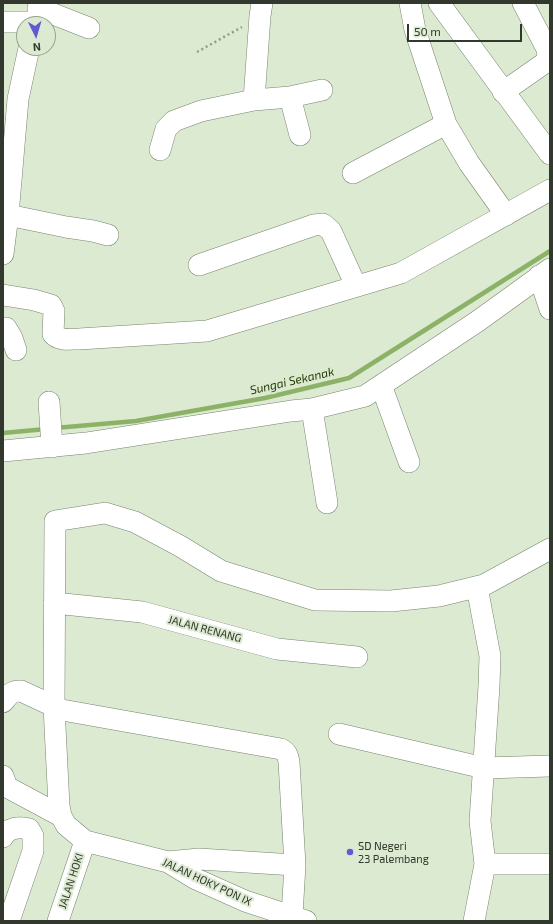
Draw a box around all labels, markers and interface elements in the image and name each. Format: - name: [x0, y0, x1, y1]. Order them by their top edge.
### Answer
- north arrow: [16, 16, 56, 56]
- scale bar: [409, 16, 524, 42]
- text: 50 m: [414, 24, 441, 38]
- text: N: [32, 41, 42, 54]
- water label: Sungai Sekanak: [248, 364, 336, 398]
- street label: JALAN RENANG: [167, 613, 243, 645]
- place label: SD Negeri 23 Palembang: [358, 839, 429, 865]
- marker: SD Negeri 23 Palembang: [345, 847, 355, 857]
- street label: JALAN HOKI: [56, 852, 86, 910]
- street label: JALAN HOKY PON IX: [160, 856, 254, 908]

